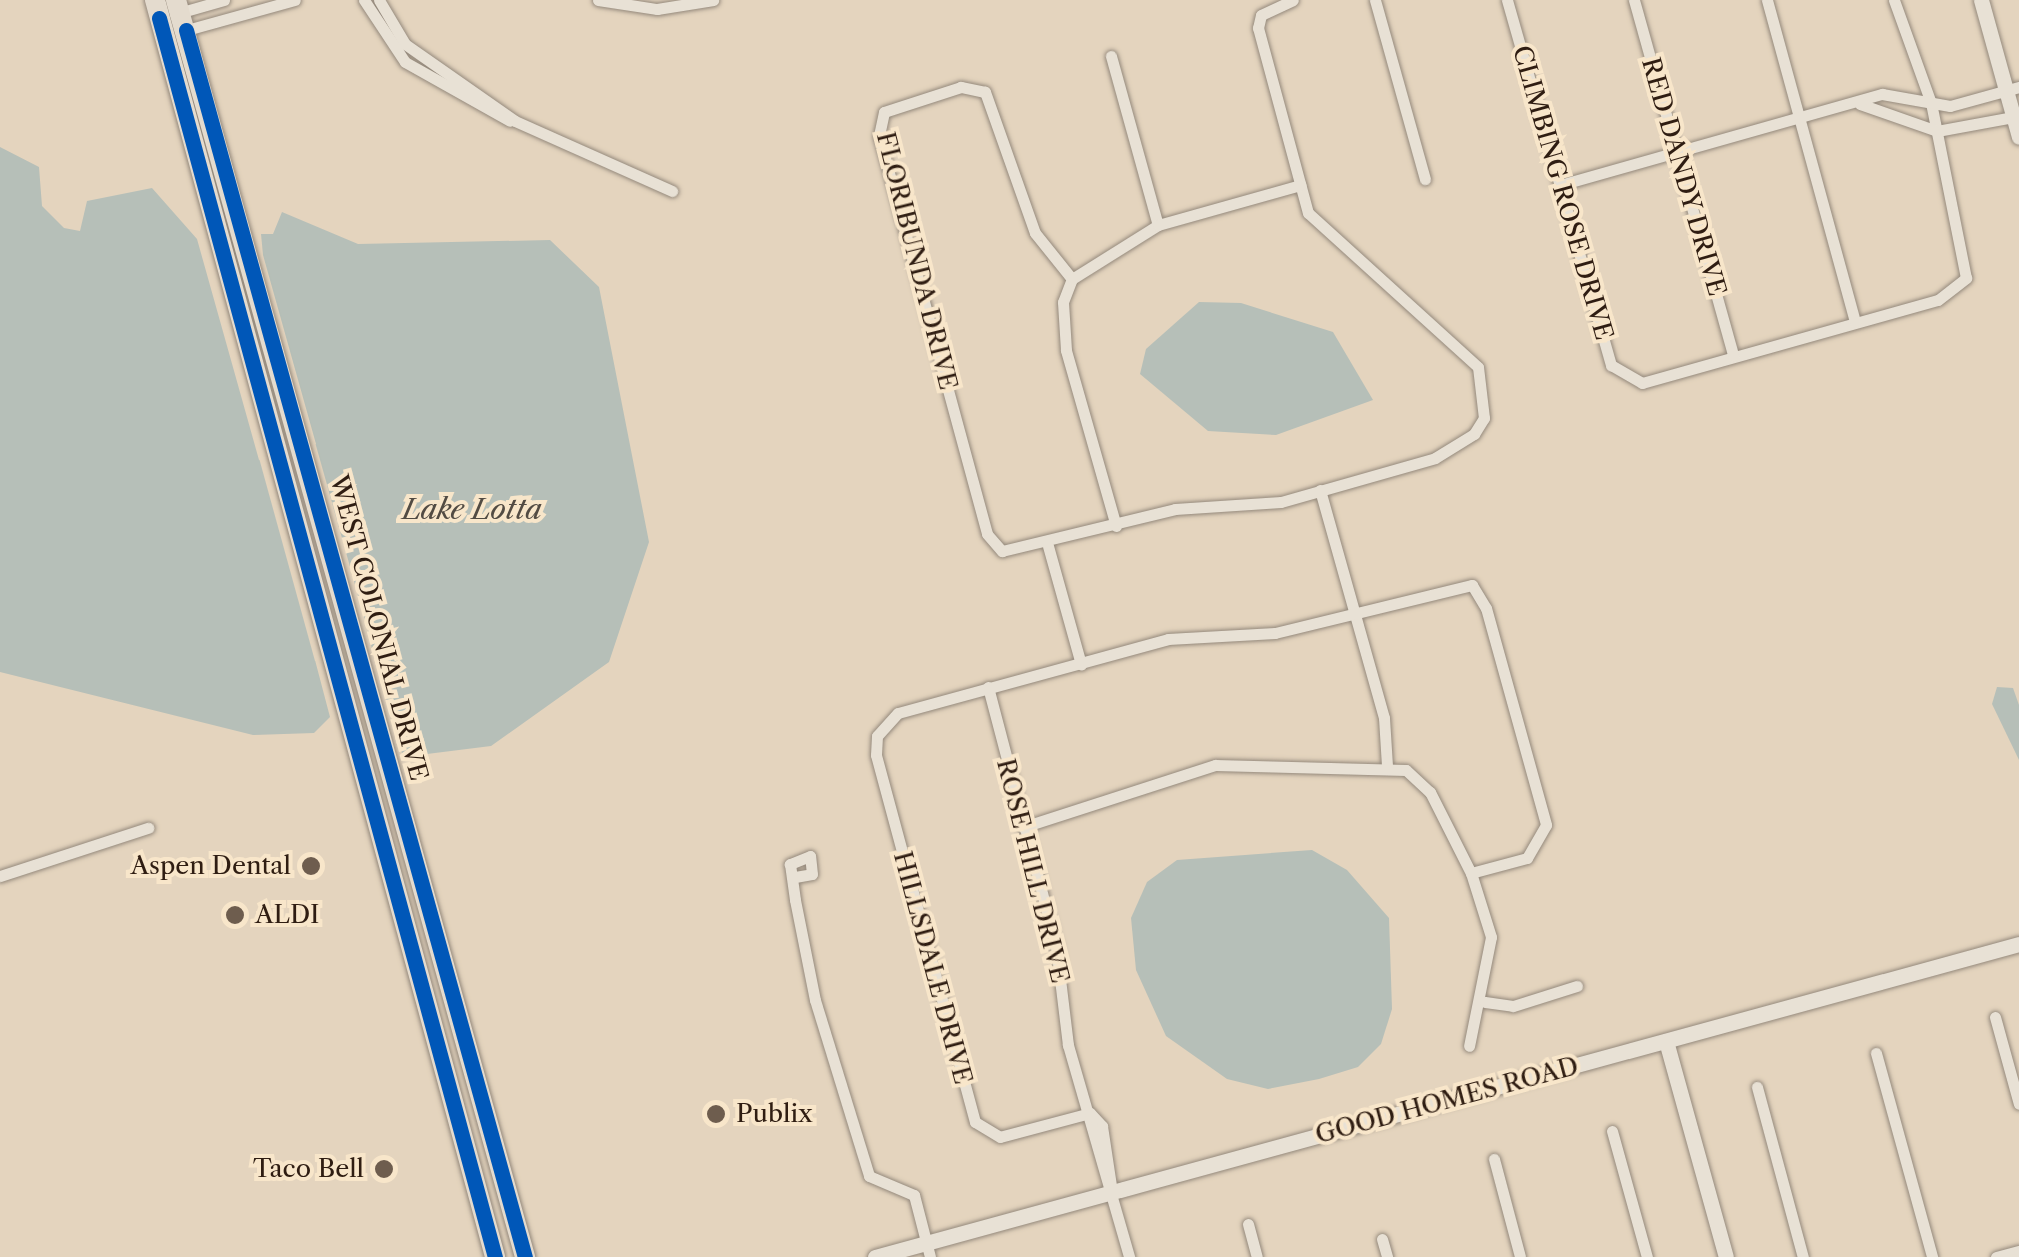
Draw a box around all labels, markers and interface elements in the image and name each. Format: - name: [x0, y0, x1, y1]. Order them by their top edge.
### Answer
- street label: CLIMBING ROSE DRIVE: [1506, 42, 1618, 344]
- street label: RED DANDY DRIVE: [1634, 54, 1732, 300]
- street label: FLORIBUNDA DRIVE: [869, 128, 963, 394]
- street label: WEST COLONIAL DRIVE: [323, 471, 433, 785]
- water label: Lake Lotta: [402, 492, 542, 526]
- street label: ROSE HILL DRIVE: [990, 755, 1074, 987]
- street label: HILLSDALE DRIVE: [886, 848, 978, 1088]
- place label: Aspen Dental: [131, 851, 291, 881]
- marker: Aspen Dental: [300, 855, 322, 877]
- place label: ALDI: [255, 900, 319, 930]
- marker: ALDI: [224, 904, 246, 926]
- street label: GOOD HOMES ROAD: [1312, 1051, 1582, 1151]
- place label: Publix: [736, 1099, 813, 1129]
- marker: Publix: [705, 1103, 727, 1125]
- place label: Taco Bell: [253, 1154, 364, 1184]
- marker: Taco Bell: [373, 1158, 395, 1180]

